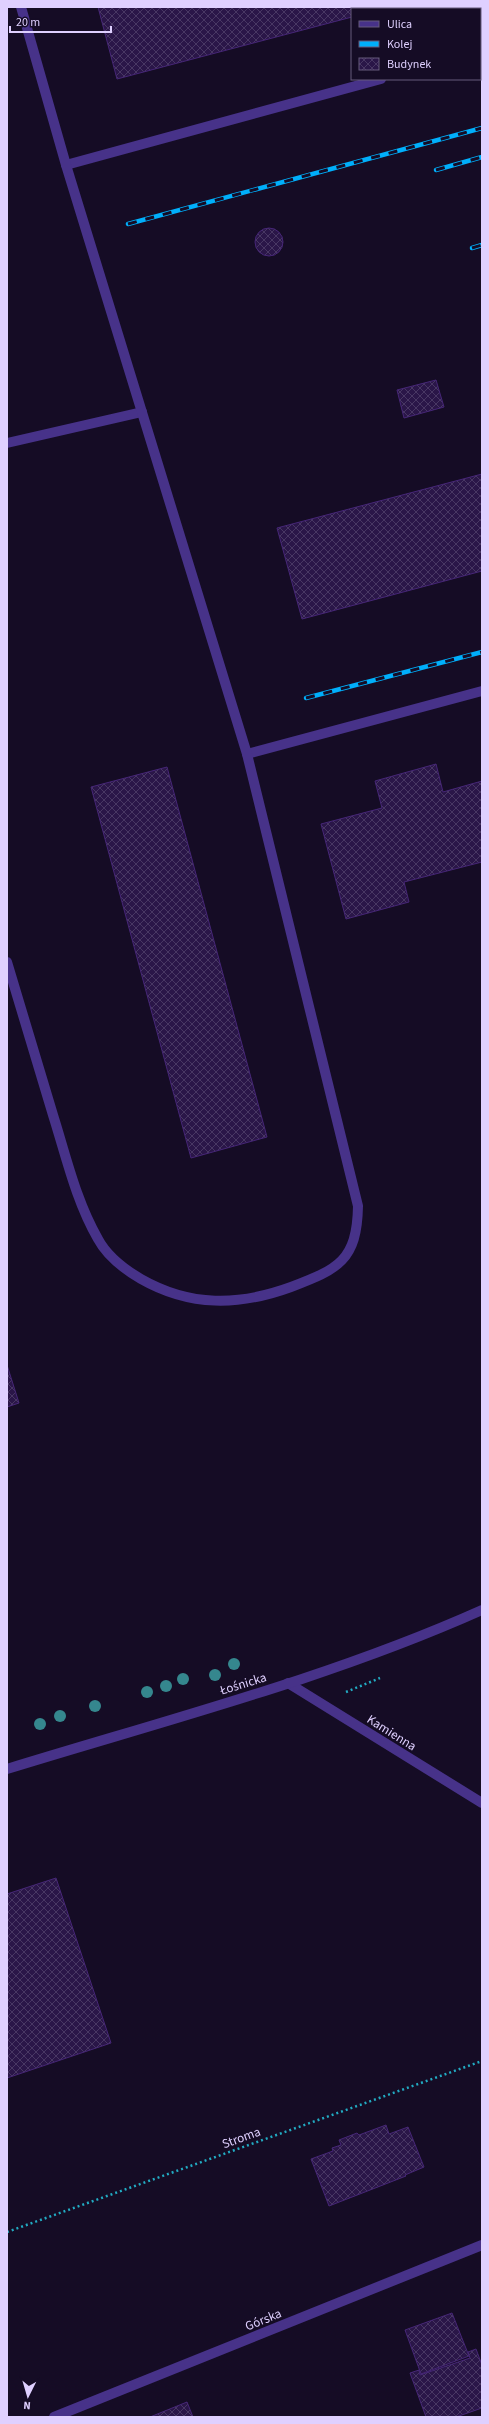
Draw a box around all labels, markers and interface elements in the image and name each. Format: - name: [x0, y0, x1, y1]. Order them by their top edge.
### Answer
- scale bar: [10, 8, 111, 34]
- legend: [351, 8, 481, 80]
- text: 20 m: [16, 14, 40, 31]
- text: Ulica: [387, 16, 412, 33]
- text: Kolej: [387, 36, 412, 53]
- text: Budynek: [387, 56, 431, 73]
- street label: Łośnicka: [217, 1668, 269, 1700]
- street label: Kamienna: [363, 1711, 420, 1755]
- street label: Stroma: [220, 2123, 263, 2153]
- street label: Górska: [242, 2304, 284, 2335]
- north arrow: [8, 2376, 48, 2416]
- text: N: [23, 2398, 31, 2413]

